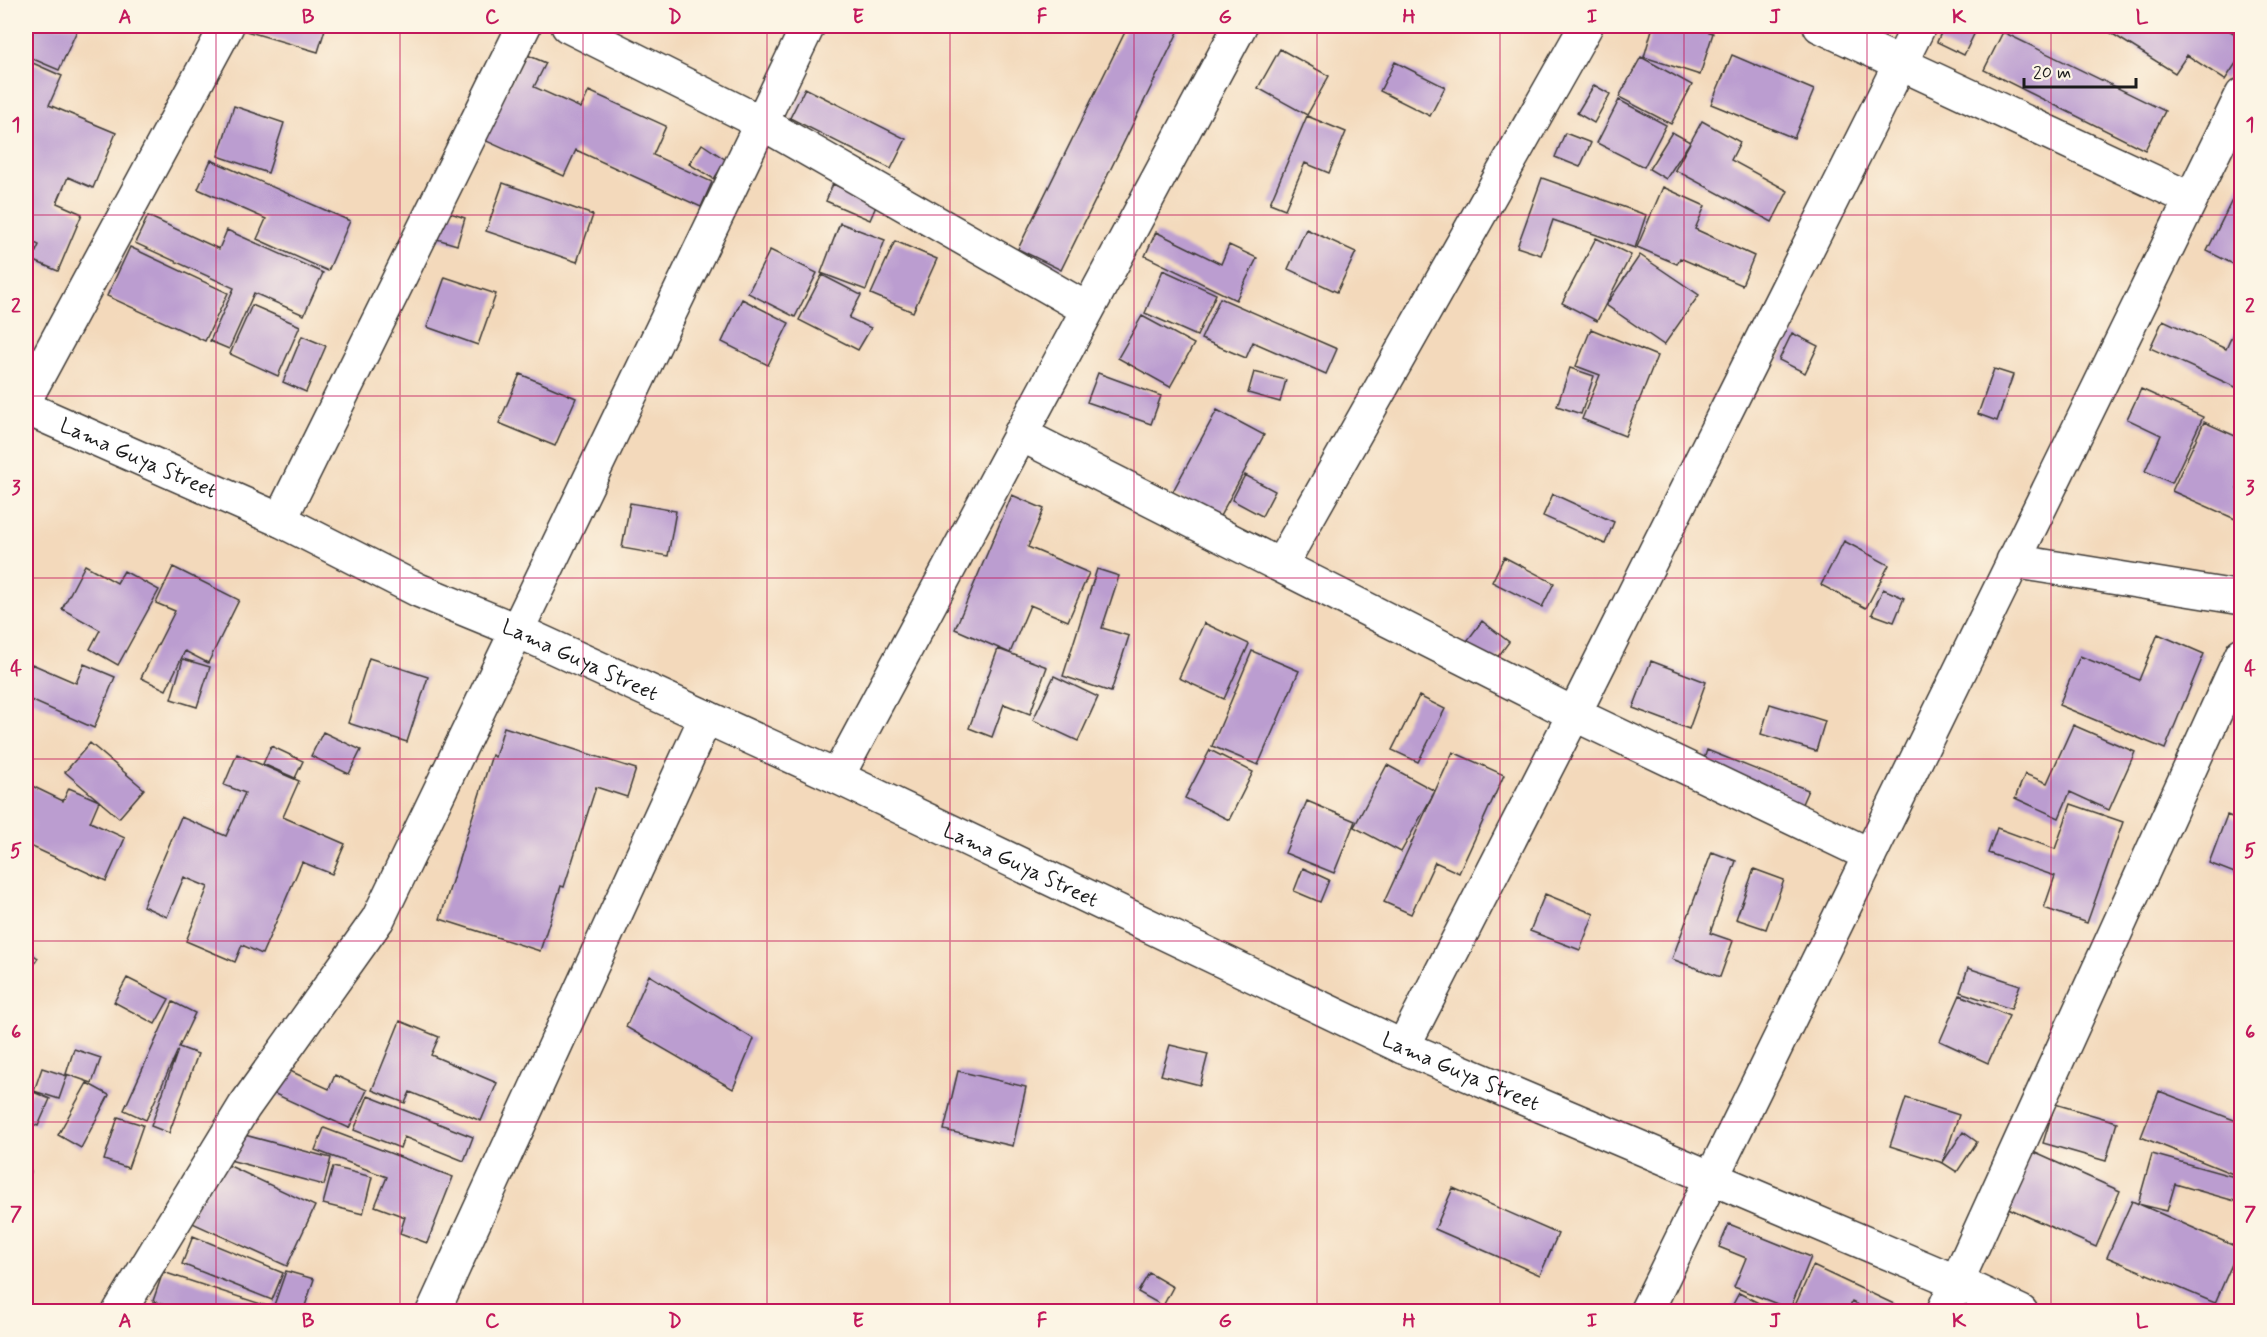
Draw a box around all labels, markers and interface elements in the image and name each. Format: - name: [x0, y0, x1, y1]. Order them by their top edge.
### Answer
- text: A: [118, 4, 132, 31]
- text: B: [302, 4, 315, 31]
- text: C: [485, 4, 500, 31]
- text: D: [668, 4, 682, 31]
- text: E: [852, 4, 864, 31]
- text: F: [1037, 4, 1048, 31]
- text: G: [1218, 4, 1232, 31]
- text: H: [1402, 4, 1416, 31]
- text: I: [1587, 4, 1597, 31]
- text: J: [1769, 4, 1781, 31]
- text: K: [1952, 4, 1967, 31]
- text: L: [2136, 4, 2149, 31]
- scale bar: [2024, 51, 2136, 89]
- text: 20 m: [2033, 61, 2071, 85]
- text: 1: [12, 112, 20, 139]
- text: 1: [2246, 112, 2254, 139]
- text: 2: [11, 293, 21, 320]
- text: 2: [2245, 293, 2255, 320]
- street label: Lama Guya Street: [55, 412, 221, 505]
- text: 3: [11, 475, 21, 502]
- text: 3: [2245, 475, 2255, 502]
- street label: Lama Guya Street: [498, 613, 663, 708]
- text: 4: [10, 656, 22, 683]
- text: 4: [2244, 656, 2256, 683]
- street label: Lama Guya Street: [938, 817, 1103, 915]
- text: 5: [10, 838, 22, 865]
- text: 5: [2244, 838, 2256, 865]
- text: 6: [11, 1019, 21, 1046]
- text: 6: [2245, 1019, 2255, 1046]
- street label: Lama Guya Street: [1377, 1026, 1544, 1118]
- text: 7: [10, 1201, 22, 1228]
- text: 7: [2244, 1201, 2256, 1228]
- text: A: [118, 1308, 132, 1335]
- text: B: [302, 1308, 315, 1335]
- text: C: [485, 1308, 500, 1335]
- text: D: [668, 1308, 682, 1335]
- text: E: [852, 1308, 864, 1335]
- text: F: [1037, 1308, 1048, 1335]
- text: G: [1218, 1308, 1232, 1335]
- text: H: [1402, 1308, 1416, 1335]
- text: I: [1587, 1308, 1597, 1335]
- text: J: [1769, 1308, 1781, 1335]
- text: K: [1952, 1308, 1967, 1335]
- text: L: [2136, 1308, 2149, 1335]

